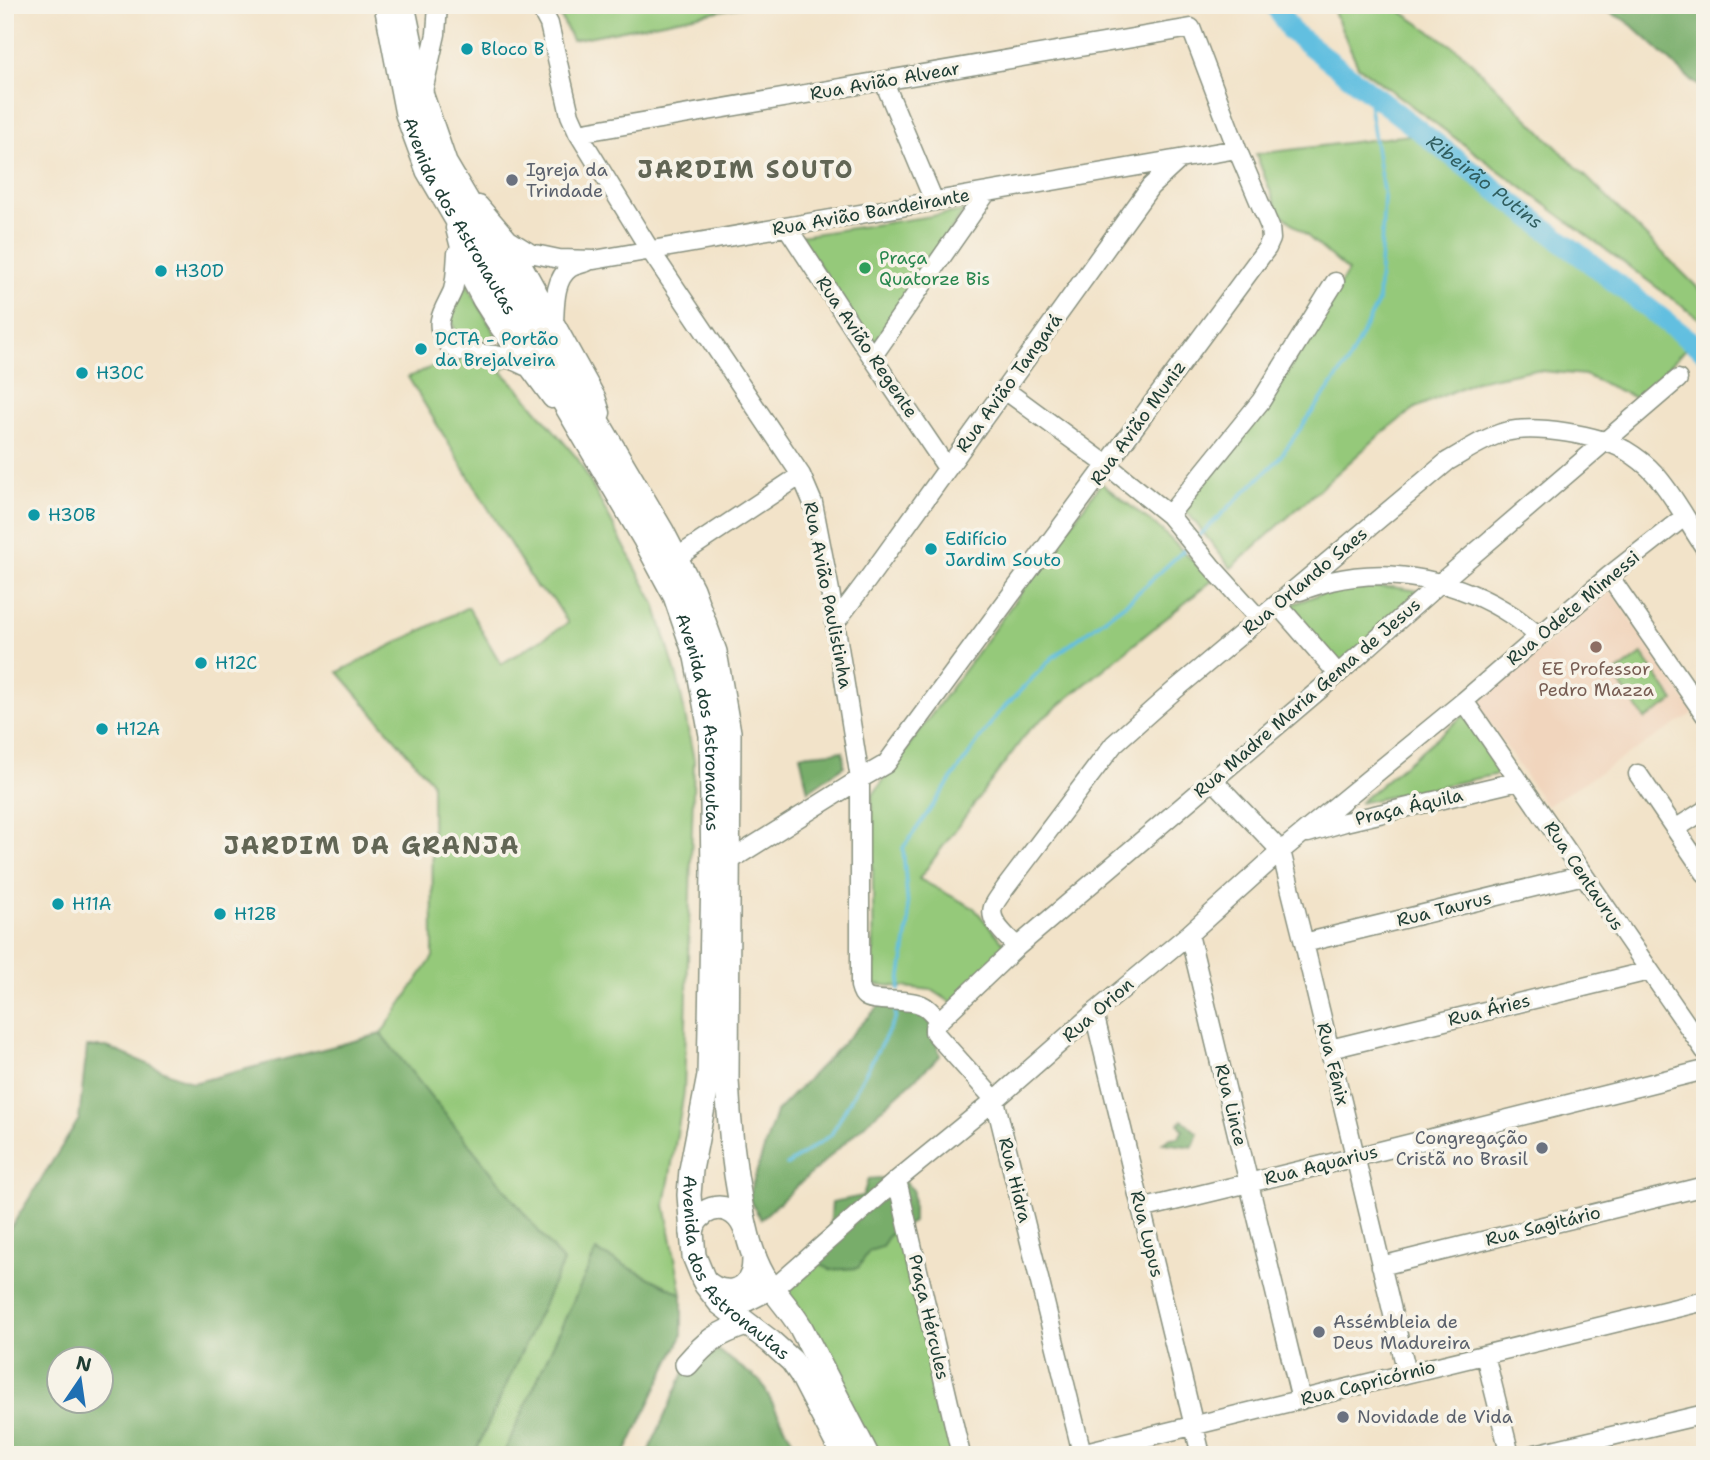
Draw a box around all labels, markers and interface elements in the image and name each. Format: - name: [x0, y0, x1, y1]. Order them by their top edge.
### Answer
- place label: Bloco B: [481, 37, 544, 61]
- marker: Bloco B: [459, 41, 475, 57]
- street label: Rua Avião Alvear: [808, 56, 962, 106]
- street label: Avenida dos Astronautas: [397, 114, 522, 319]
- water label: Ribeirão Putins: [1422, 129, 1548, 235]
- district label: JARDIM SOUTO: [638, 154, 854, 186]
- place label: Igreja da Trindade: [526, 158, 608, 203]
- marker: Igreja da Trindade: [504, 172, 520, 188]
- street label: Rua Avião Bandeirante: [770, 183, 972, 241]
- place label: Praça Quatorze Bis: [879, 246, 990, 291]
- place label: H30D: [175, 259, 224, 283]
- marker: Praça Quatorze Bis: [857, 260, 873, 276]
- marker: H30D: [153, 263, 169, 279]
- street label: Rua Avião Regente: [811, 271, 923, 423]
- street label: Rua Avião Tangará: [950, 309, 1068, 457]
- place label: DCTA - Portão da Brejalveira: [435, 327, 559, 372]
- marker: DCTA - Portão da Brejalveira: [413, 341, 429, 357]
- street label: Rua Avião Muniz: [1085, 356, 1191, 490]
- place label: H30C: [96, 361, 144, 385]
- marker: H30C: [74, 365, 90, 381]
- street label: Rua Avião Paulistinha: [798, 499, 858, 691]
- place label: H30B: [48, 503, 96, 527]
- marker: H30B: [26, 507, 42, 523]
- street label: Rua Orlando Saes: [1238, 522, 1372, 640]
- place label: Edifício Jardim Souto: [945, 527, 1061, 572]
- marker: Edifício Jardim Souto: [923, 541, 939, 557]
- street label: Rua Odete Mimessi: [1501, 545, 1645, 671]
- street label: Rua Madre Maria Gema de Jesus: [1188, 593, 1426, 803]
- street label: Avenida dos Astronautas: [670, 610, 724, 831]
- marker: EE Professor Pedro Mazza: [1588, 639, 1604, 655]
- place label: H12C: [215, 651, 257, 675]
- marker: H12C: [193, 655, 209, 671]
- place label: EE Professor Pedro Mazza: [1538, 657, 1654, 702]
- place label: H12A: [116, 717, 160, 741]
- marker: H12A: [94, 721, 110, 737]
- street label: Praça Áquila: [1353, 783, 1465, 831]
- street label: Rua Centaurus: [1539, 817, 1629, 935]
- district label: JARDIM DA GRANJA: [224, 830, 520, 862]
- street label: Rua Taurus: [1394, 886, 1494, 932]
- place label: H11A: [72, 892, 112, 916]
- marker: H11A: [50, 896, 66, 912]
- place label: H12B: [234, 902, 276, 926]
- marker: H12B: [212, 906, 228, 922]
- street label: Rua Orion: [1057, 972, 1139, 1048]
- street label: Rua Áries: [1445, 988, 1533, 1032]
- street label: Rua Fênix: [1311, 1020, 1355, 1108]
- street label: Rua Lince: [1209, 1061, 1253, 1149]
- place label: Congregação Cristã no Brasil: [1396, 1126, 1529, 1171]
- street label: Rua Hidra: [993, 1135, 1037, 1225]
- street label: Rua Aquarius: [1262, 1139, 1380, 1191]
- marker: Congregação Cristã no Brasil: [1534, 1140, 1550, 1156]
- street label: Avenida dos Astronautas: [677, 1174, 795, 1366]
- street label: Rua Lupus: [1125, 1188, 1169, 1280]
- street label: Rua Sagitário: [1483, 1200, 1603, 1252]
- street label: Praça Hércules: [903, 1252, 955, 1382]
- place label: Assémbleia de Deus Madureira: [1333, 1310, 1470, 1355]
- marker: Assémbleia de Deus Madureira: [1311, 1324, 1327, 1340]
- north arrow: [46, 1344, 116, 1414]
- text: N: [74, 1350, 94, 1378]
- street label: Rua Capricórnio: [1298, 1355, 1438, 1411]
- place label: Novidade de Vida: [1357, 1405, 1513, 1429]
- marker: Novidade de Vida: [1335, 1409, 1351, 1425]

